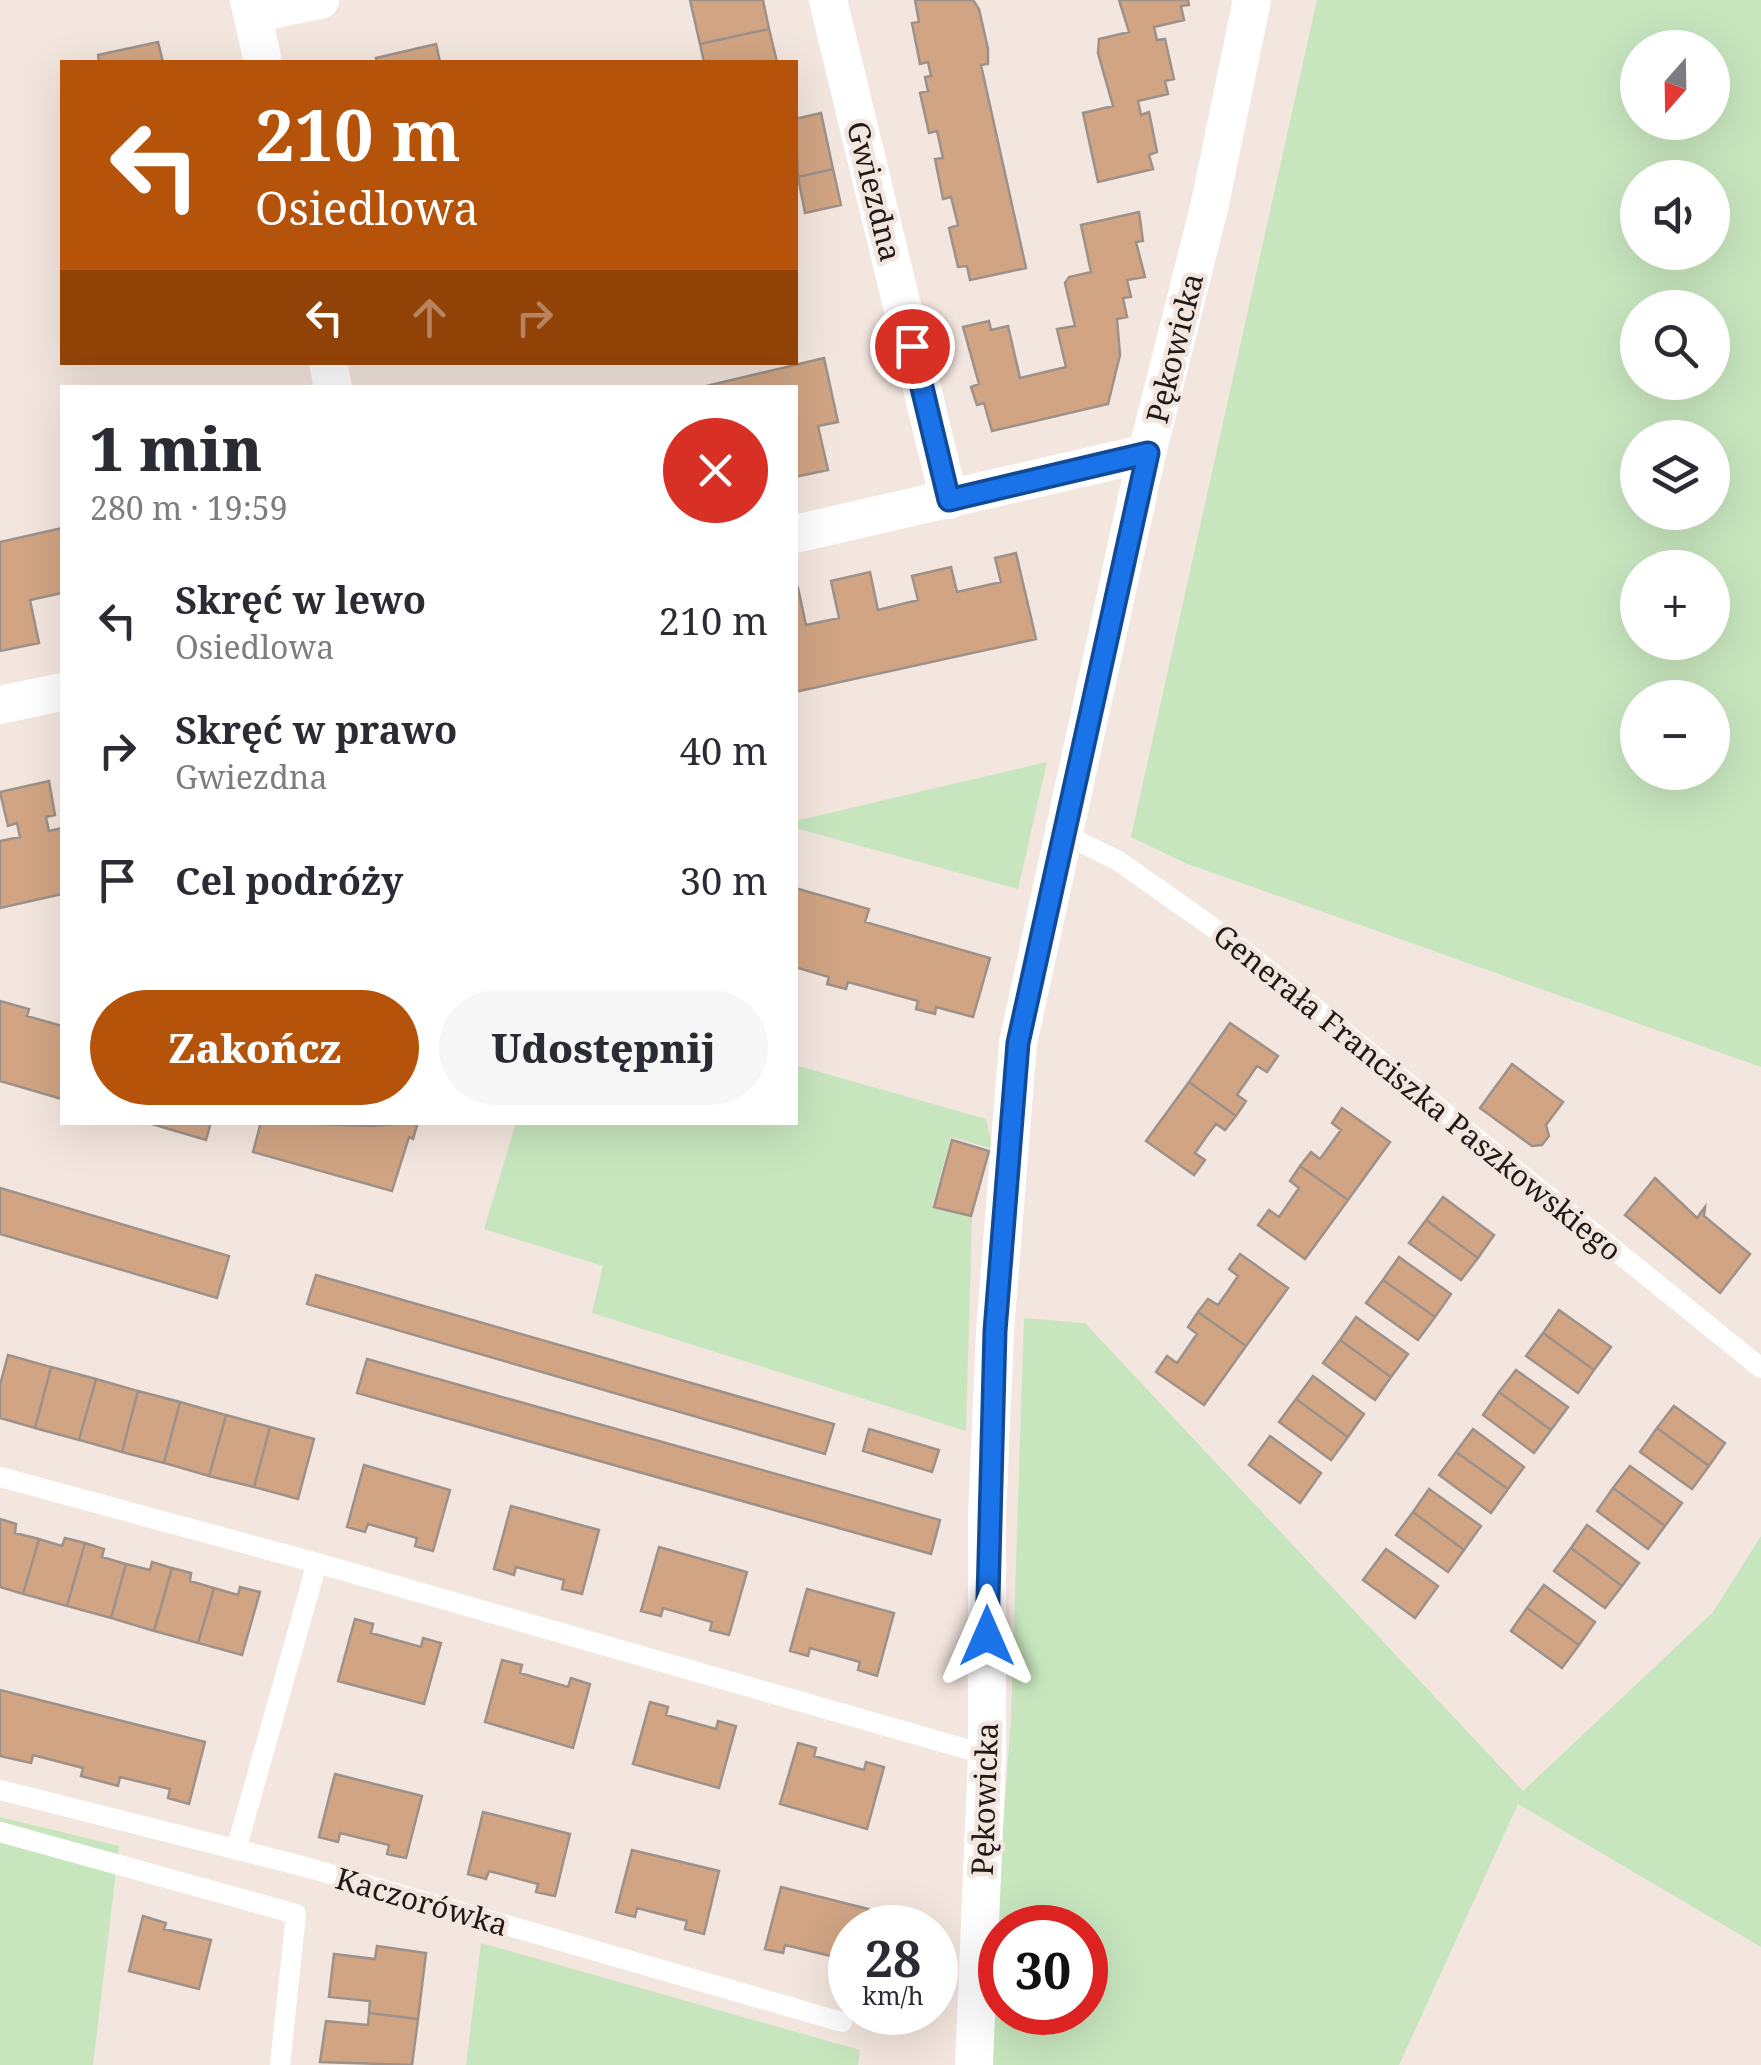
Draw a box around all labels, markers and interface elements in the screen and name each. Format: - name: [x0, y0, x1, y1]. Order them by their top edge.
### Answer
- north arrow: [1620, 30, 1730, 140]
- map controls: [1620, 30, 1730, 790]
- text: 210 m: [255, 86, 461, 182]
- icon: left: [90, 100, 220, 230]
- street label: Gwiezdna: [838, 117, 912, 265]
- button: sound: [1620, 160, 1730, 270]
- text: Osiedlowa: [255, 177, 479, 238]
- street label: Pękowicka: [1136, 269, 1212, 427]
- icon: left: [297, 290, 352, 345]
- icon: ahead: [402, 290, 457, 345]
- icon: right: [507, 290, 562, 345]
- button: search: [1620, 290, 1730, 400]
- pin: [870, 304, 955, 389]
- icon: arrive: [885, 319, 940, 374]
- text: 1 min: [90, 407, 262, 489]
- button: close: [663, 418, 768, 523]
- button: layers: [1620, 420, 1730, 530]
- text: 280 m · 19:59: [90, 486, 288, 529]
- button: +: [1620, 550, 1730, 660]
- text: Skręć w lewo: [175, 573, 426, 625]
- icon: left: [90, 593, 145, 648]
- text: 210 m: [658, 594, 768, 646]
- text: Osiedlowa: [175, 625, 334, 668]
- button: −: [1620, 680, 1730, 790]
- text: Skręć w prawo: [175, 703, 457, 755]
- icon: right: [90, 723, 145, 778]
- text: 40 m: [680, 724, 768, 776]
- text: Gwiezdna: [175, 755, 327, 798]
- icon: arrive: [90, 853, 145, 908]
- text: Cel podróży: [175, 854, 403, 906]
- text: 30 m: [680, 854, 768, 906]
- street label: Generała Franciszka Paszkowskiego: [1205, 914, 1631, 1270]
- button: Zakończ: [90, 990, 419, 1105]
- button: Udostępnij: [439, 990, 768, 1105]
- position arrow: [935, 1584, 1039, 1688]
- street label: Pękowicka: [961, 1722, 1007, 1876]
- street label: Kaczorówka: [331, 1857, 513, 1945]
- speed limit sign: 30: [978, 1905, 1108, 2035]
- text: 28: [865, 1924, 921, 1992]
- text: km/h: [862, 1978, 924, 2012]

